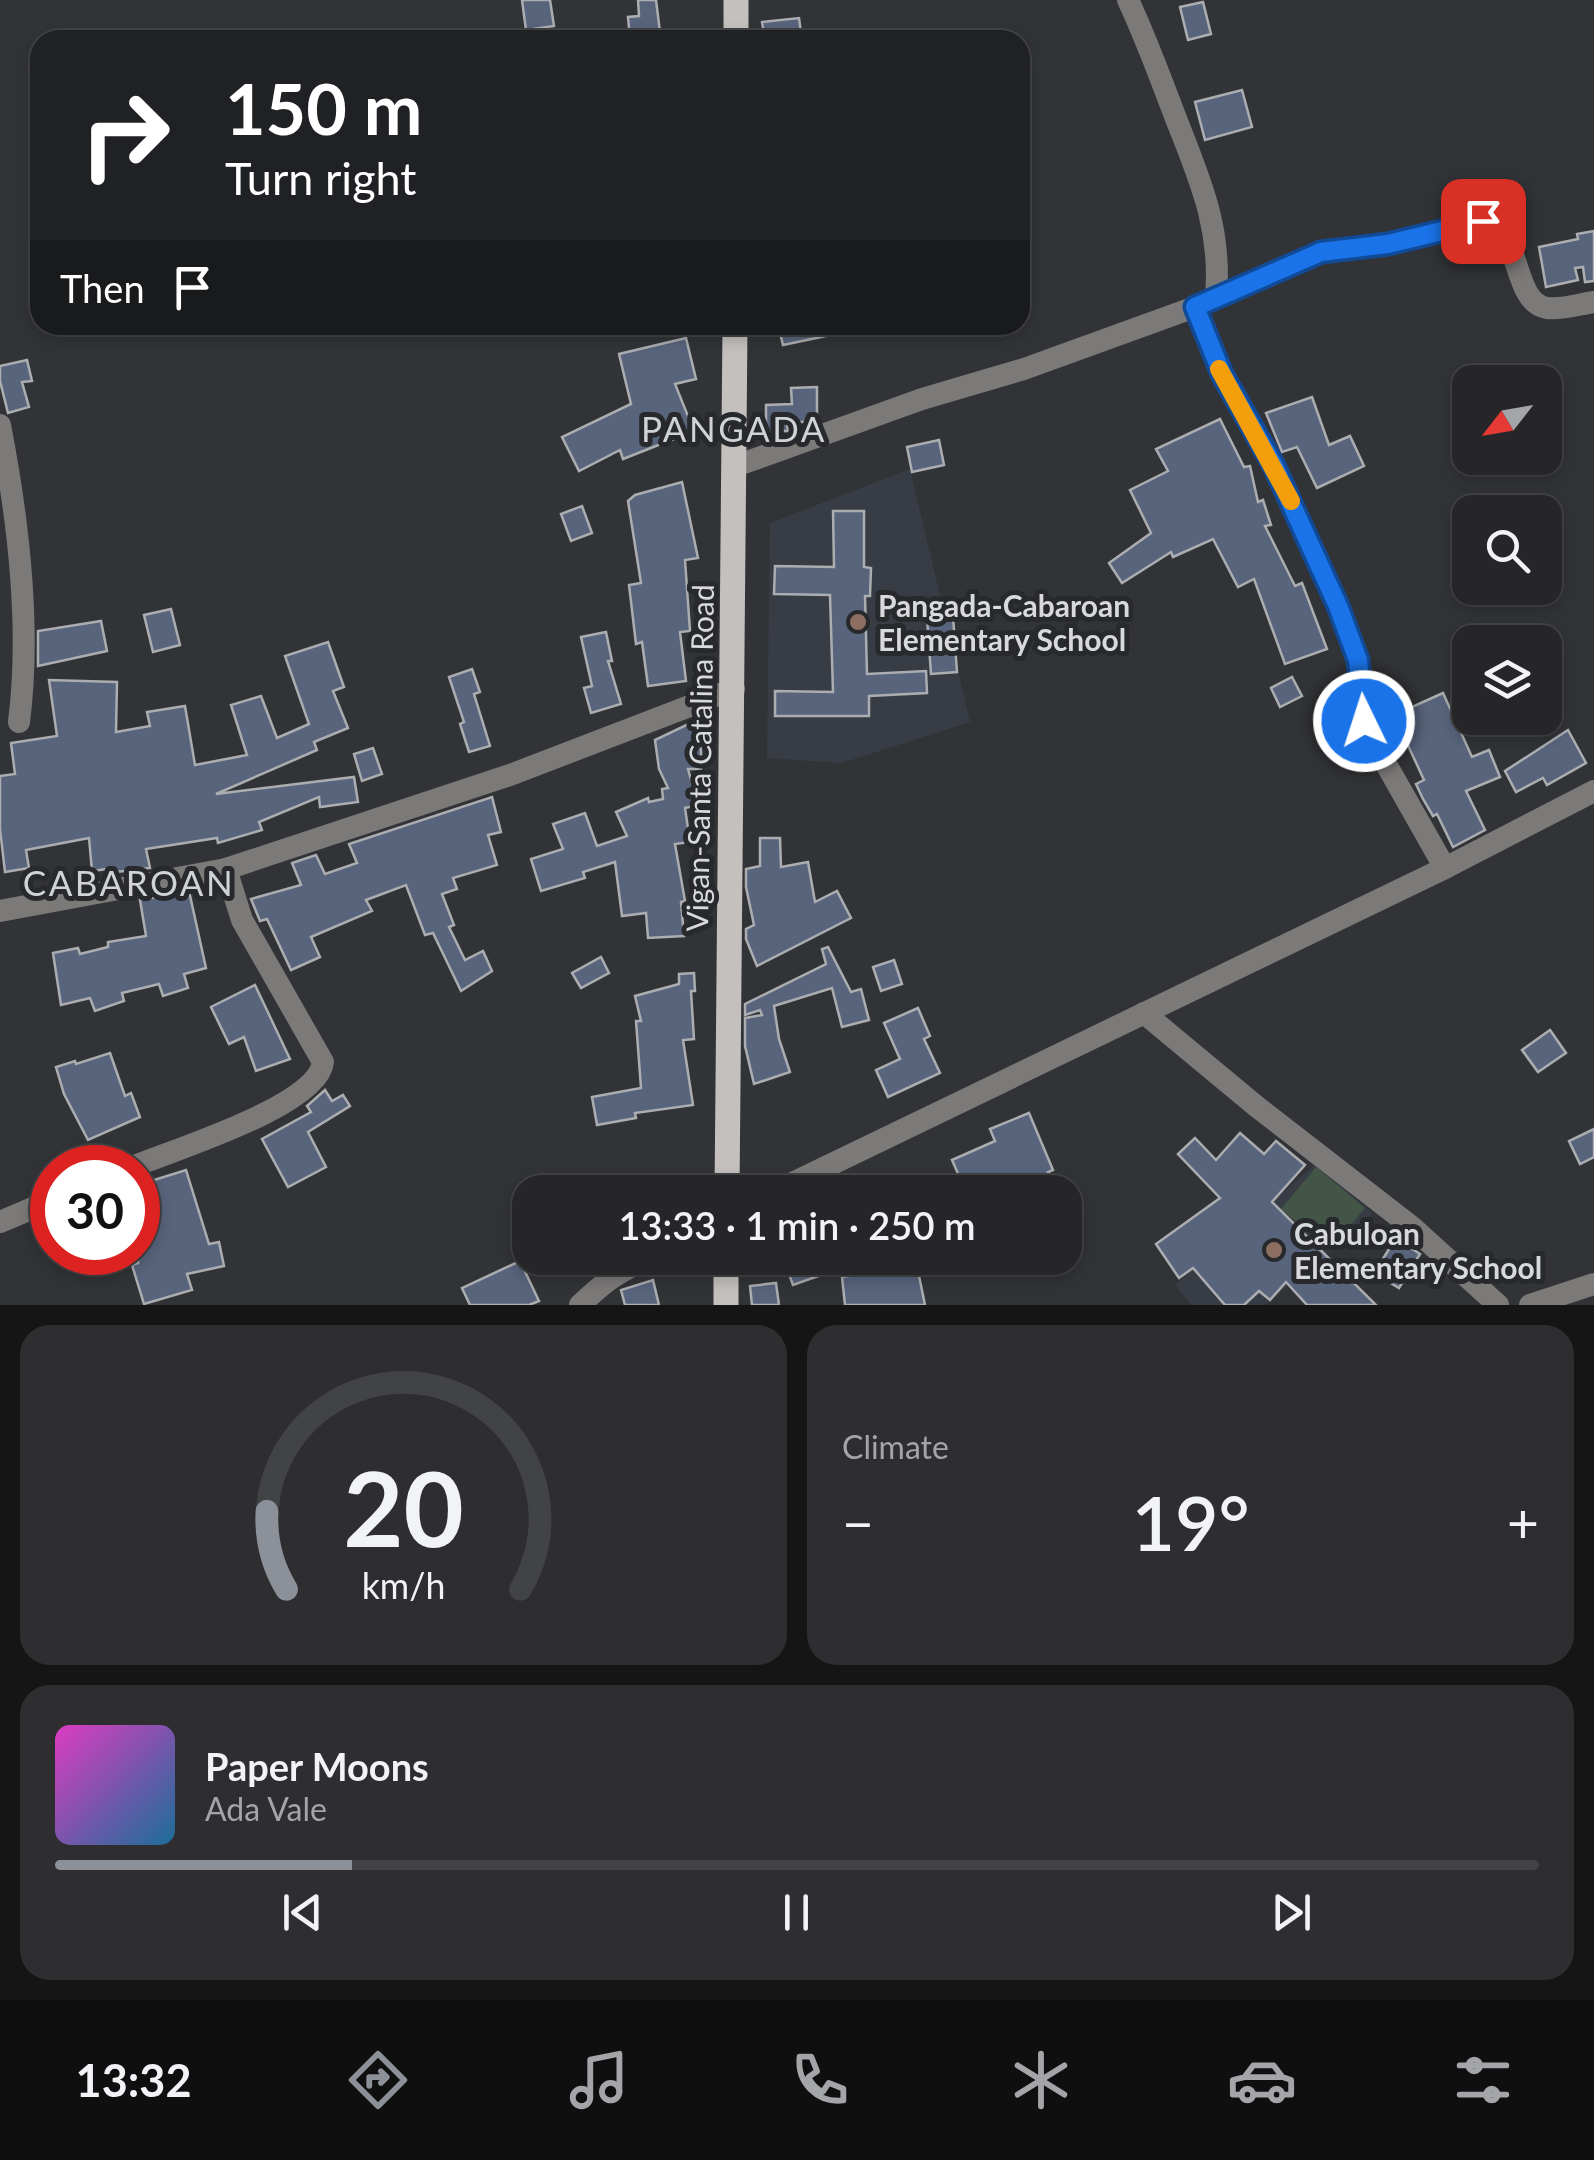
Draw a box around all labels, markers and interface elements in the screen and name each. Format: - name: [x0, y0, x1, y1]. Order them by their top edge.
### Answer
- text: 150 m: [225, 66, 422, 150]
- icon: right: [60, 70, 190, 200]
- text: Turn right: [225, 151, 416, 205]
- pin: [1441, 179, 1526, 264]
- icon: arrive: [1456, 194, 1511, 249]
- icon: arrive: [165, 260, 220, 315]
- text: Then: [60, 265, 145, 311]
- north arrow: [1452, 365, 1562, 475]
- map controls: [1452, 365, 1562, 735]
- district label: PANGADA: [641, 407, 827, 449]
- button: search: [1452, 495, 1562, 605]
- street label: Vigan-Santa Catalina Road: [678, 584, 720, 932]
- place label: Pangada-Cabaroan Elementary School: [878, 587, 1130, 657]
- marker: Pangada-Cabaroan Elementary School: [847, 611, 869, 633]
- button: layers: [1452, 625, 1562, 735]
- position arrow: [1312, 669, 1416, 773]
- district label: CABAROAN: [23, 861, 235, 903]
- speed limit sign: 30: [30, 1145, 160, 1275]
- text: 13:33 · 1 min · 250 m: [619, 1202, 975, 1248]
- place label: Cabuloan Elementary School: [1294, 1215, 1542, 1285]
- marker: Cabuloan Elementary School: [1263, 1239, 1285, 1261]
- text: Climate: [842, 1427, 949, 1466]
- text: 20: [343, 1444, 464, 1569]
- text: 19°: [1131, 1477, 1250, 1567]
- text: −: [842, 1489, 874, 1555]
- text: +: [1507, 1489, 1539, 1555]
- text: km/h: [362, 1564, 445, 1607]
- text: Paper Moons: [205, 1743, 429, 1789]
- text: Ada Vale: [205, 1789, 327, 1828]
- icon: previous: [275, 1885, 330, 1940]
- icon: pause: [769, 1885, 824, 1940]
- icon: next: [1264, 1885, 1319, 1940]
- icon: directions: [343, 2045, 413, 2115]
- icon: music: [564, 2045, 634, 2115]
- icon: phone: [785, 2045, 855, 2115]
- icon: climate: [1006, 2045, 1076, 2115]
- icon: car: [1227, 2045, 1297, 2115]
- icon: filters: [1448, 2045, 1518, 2115]
- text: 13:32: [76, 2053, 192, 2107]

